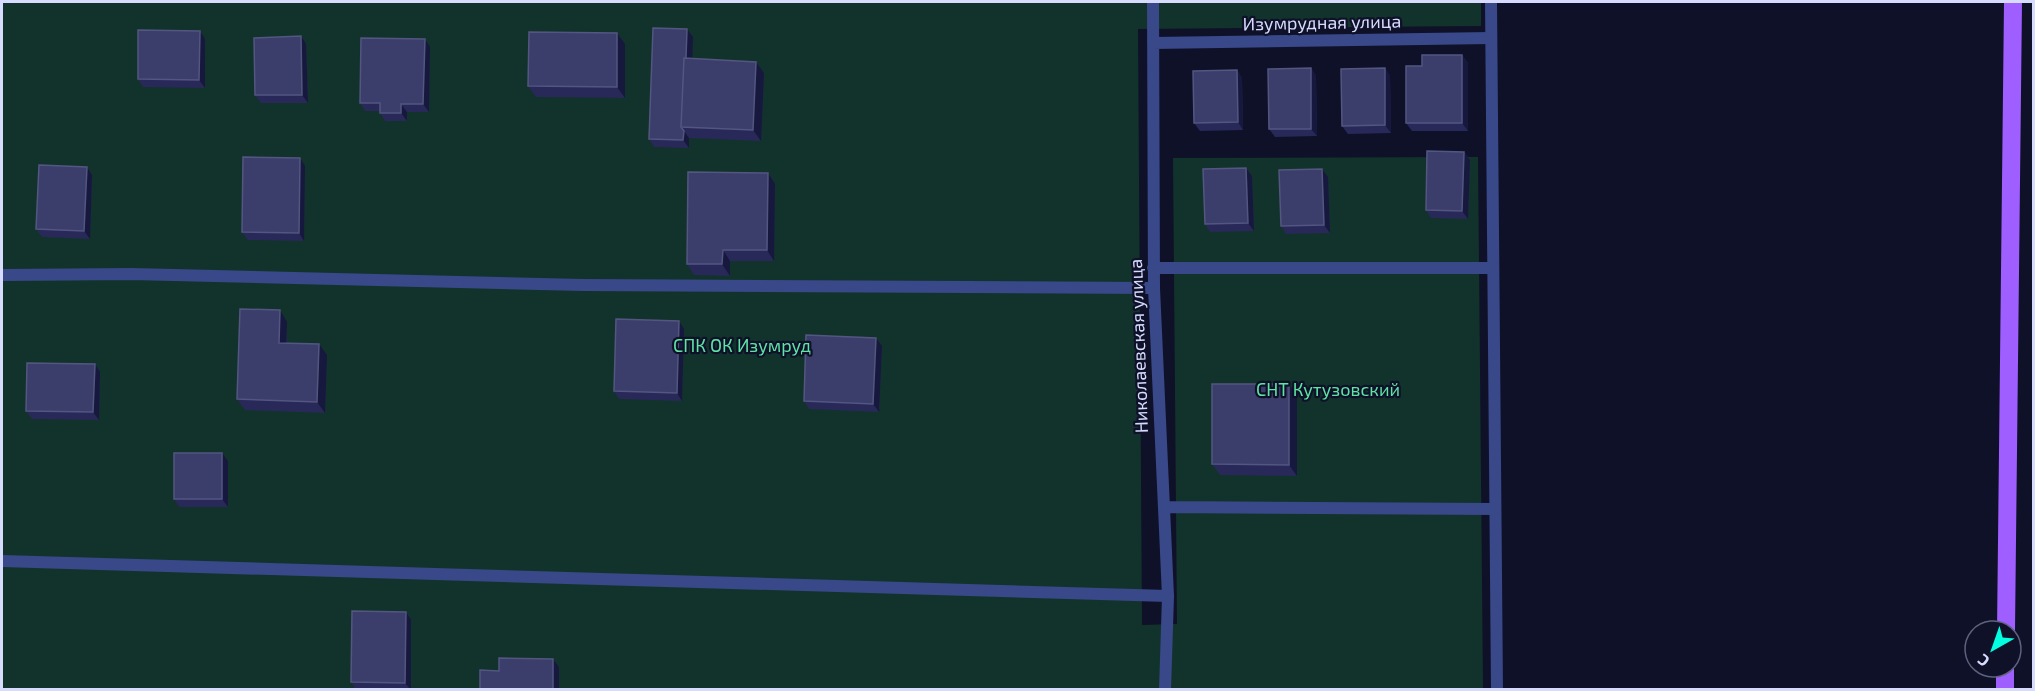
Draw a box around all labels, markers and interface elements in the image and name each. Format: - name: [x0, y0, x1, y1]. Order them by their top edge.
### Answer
- street label: Изумрудная улица: [1242, 10, 1401, 34]
- street label: Николаевская улица: [1124, 258, 1152, 434]
- park label: СПК ОК Изумруд: [673, 334, 811, 356]
- park label: СНТ Кутузовский: [1256, 378, 1400, 400]
- north arrow: [1963, 619, 2023, 679]
- text: С: [1973, 651, 1993, 671]

